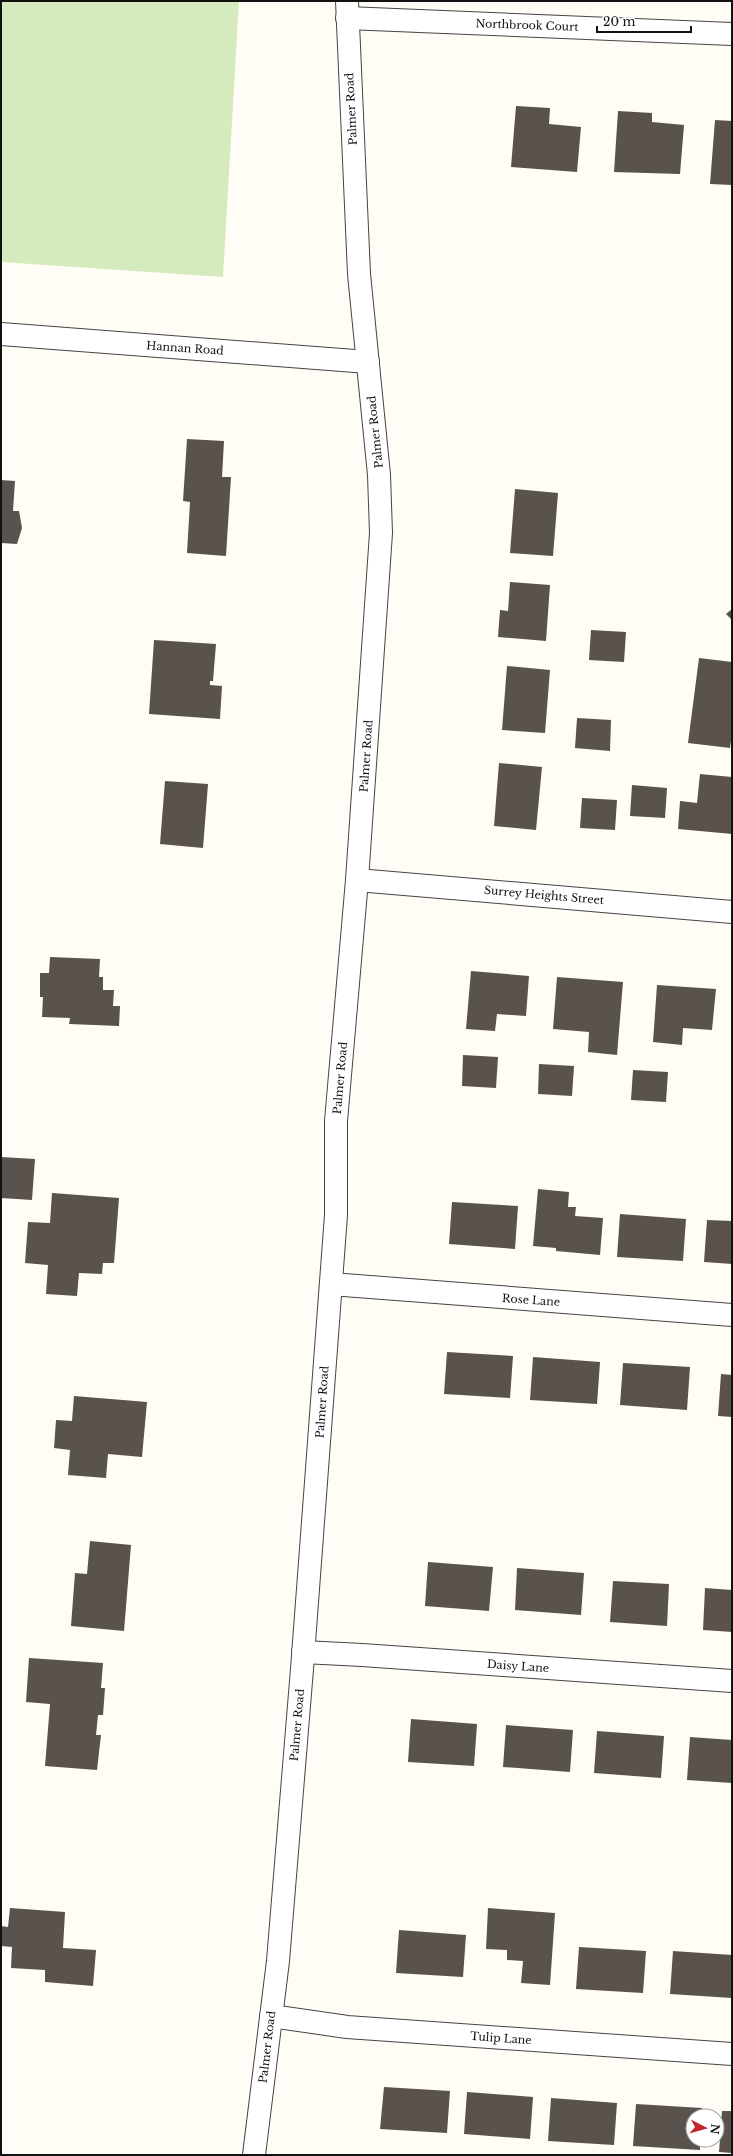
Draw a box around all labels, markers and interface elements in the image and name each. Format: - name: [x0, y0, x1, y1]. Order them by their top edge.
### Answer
- scale bar: [597, 8, 691, 34]
- text: 20 m: [603, 14, 635, 29]
- street label: Northbrook Court: [475, 16, 580, 34]
- street label: Palmer Road: [342, 72, 360, 146]
- street label: Hannan Road: [146, 338, 225, 358]
- street label: Palmer Road: [364, 395, 386, 469]
- street label: Palmer Road: [356, 719, 376, 793]
- street label: Surrey Heights Street: [483, 883, 605, 907]
- street label: Palmer Road: [330, 1041, 350, 1115]
- street label: Rose Lane: [501, 1291, 561, 1309]
- street label: Palmer Road: [312, 1365, 332, 1439]
- street label: Daisy Lane: [486, 1657, 550, 1675]
- street label: Palmer Road: [287, 1688, 307, 1762]
- street label: Palmer Road: [256, 2010, 278, 2084]
- street label: Tulip Lane: [470, 2029, 532, 2047]
- north arrow: [685, 2108, 725, 2148]
- text: N: [707, 2123, 722, 2136]

